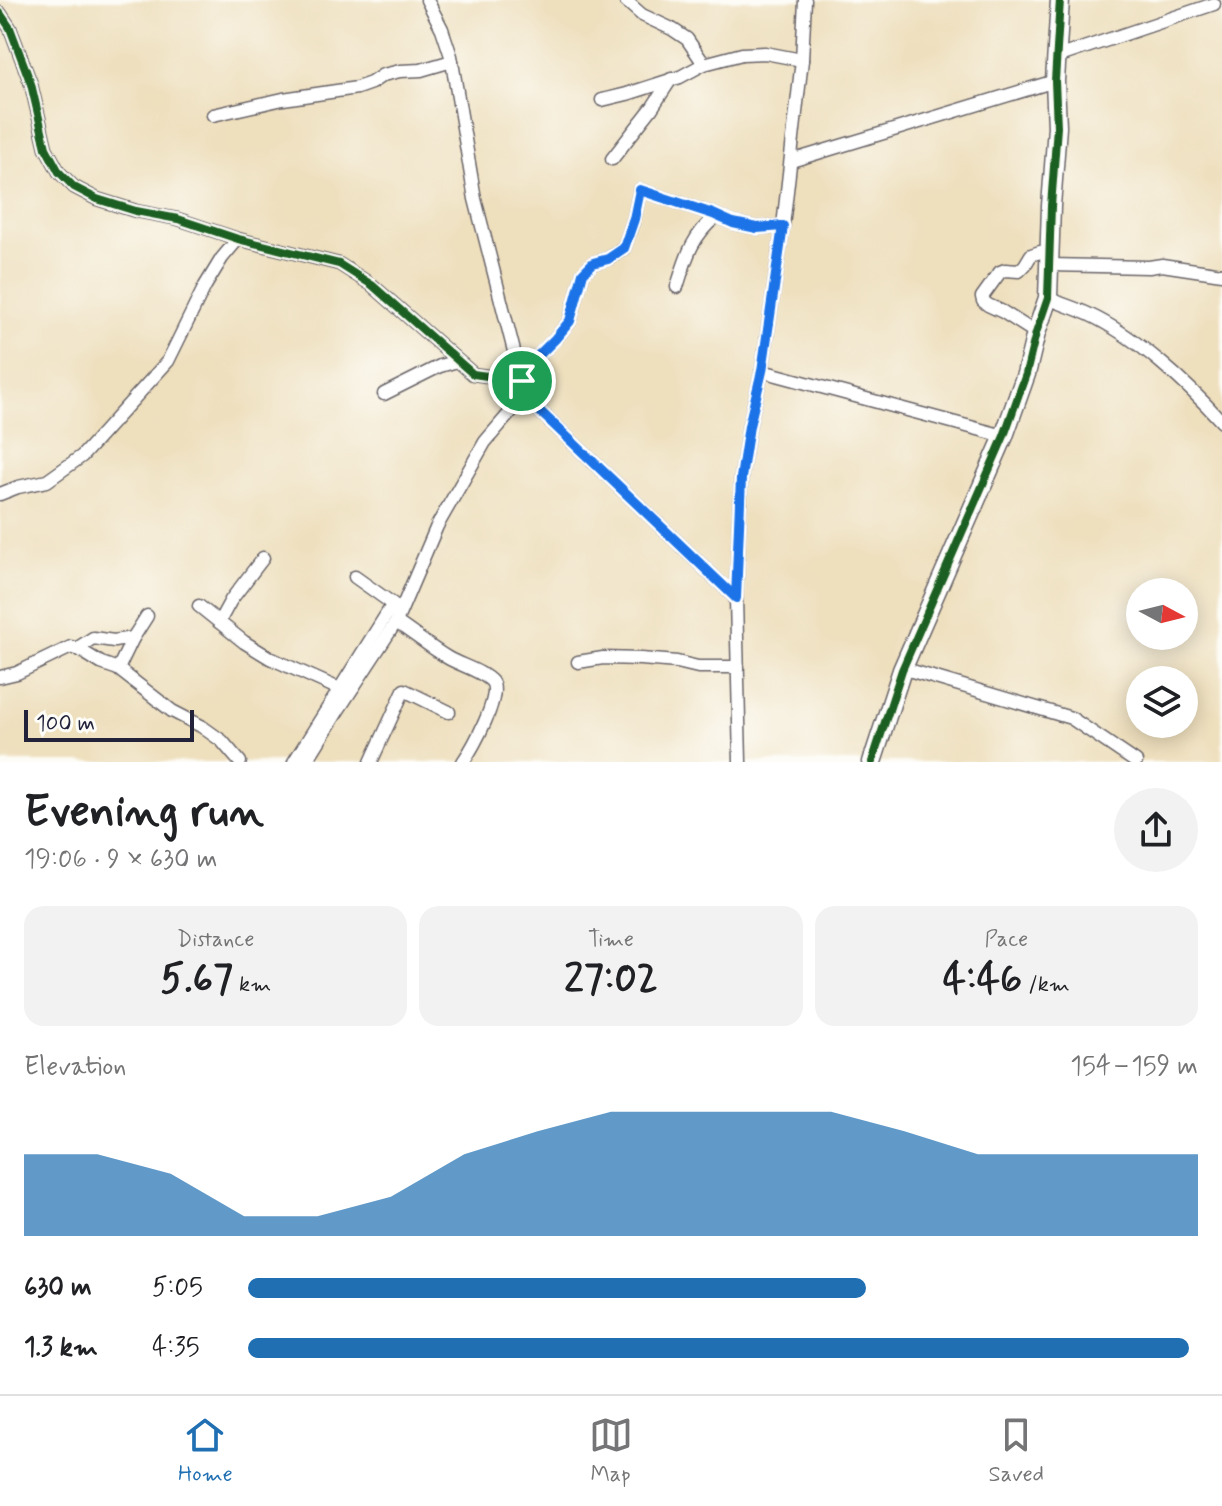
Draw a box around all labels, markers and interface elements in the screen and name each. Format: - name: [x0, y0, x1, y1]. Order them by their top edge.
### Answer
- pin: [488, 347, 556, 415]
- icon: arrive: [500, 359, 544, 403]
- north arrow: [1126, 578, 1198, 650]
- map controls: [1126, 578, 1198, 738]
- button: layers: [1126, 666, 1198, 738]
- scale bar: [24, 706, 194, 742]
- text: 100 m: [36, 710, 95, 738]
- text: Evening run: [24, 784, 264, 842]
- button: share: [1114, 788, 1198, 872]
- text: 19:06 · 9 × 630 m: [24, 843, 217, 877]
- text: Distance: [177, 926, 254, 954]
- text: Time: [588, 926, 634, 954]
- text: Pace: [984, 926, 1028, 954]
- text: 5.67: [160, 954, 233, 1006]
- text: 27:02: [564, 954, 658, 1006]
- text: 4:46: [943, 954, 1022, 1006]
- text: km: [233, 971, 271, 999]
- text: /km: [1022, 971, 1070, 999]
- text: Elevation: [24, 1050, 126, 1084]
- text: 154–159 m: [1070, 1050, 1198, 1084]
- text: 630 m: [24, 1271, 92, 1305]
- text: 5:05: [152, 1271, 203, 1305]
- text: 1.3 km: [24, 1331, 98, 1365]
- text: 4:35: [152, 1331, 200, 1365]
- tab: Home: [178, 1413, 233, 1489]
- tab: Map: [589, 1413, 633, 1489]
- tab: Saved: [988, 1413, 1044, 1489]

